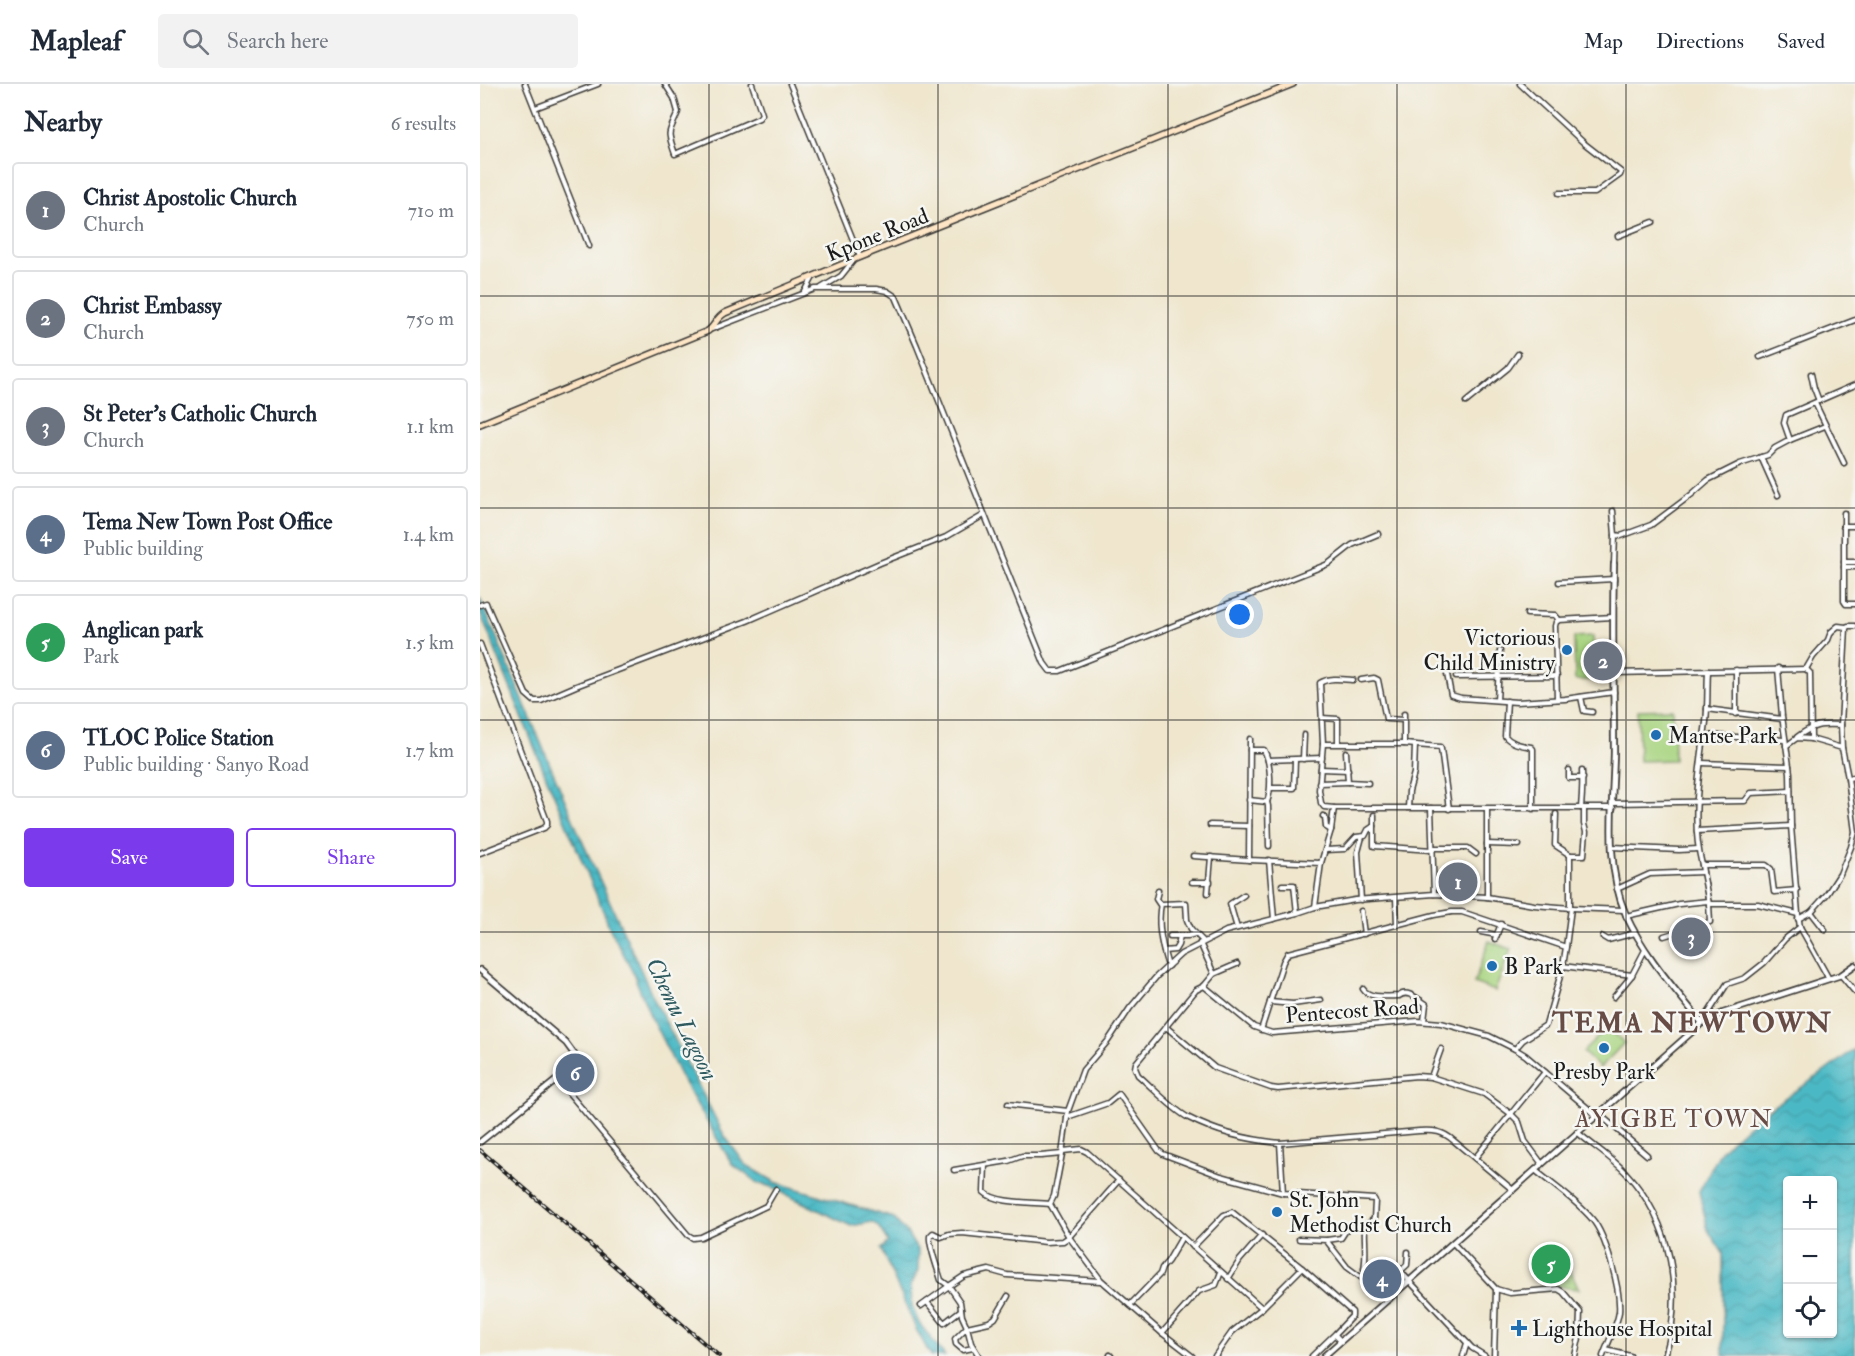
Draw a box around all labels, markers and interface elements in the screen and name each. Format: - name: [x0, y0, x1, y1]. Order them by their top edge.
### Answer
- search box: [158, 14, 578, 68]
- text: Mapleaf: [30, 24, 122, 59]
- icon: search: [179, 25, 212, 58]
- text: Search here: [227, 27, 328, 55]
- text: Map: [1583, 28, 1623, 55]
- text: Directions: [1656, 28, 1744, 55]
- text: Saved: [1777, 28, 1825, 55]
- text: Nearby: [24, 107, 102, 139]
- text: 6 results: [390, 111, 456, 136]
- text: Christ Apostolic Church: [83, 184, 297, 212]
- text: 1: [42, 198, 49, 223]
- text: 710 m: [408, 198, 454, 223]
- street label: Kpone Road: [822, 202, 933, 269]
- text: Church: [83, 212, 144, 237]
- text: Christ Embassy: [83, 292, 221, 320]
- text: 2: [40, 306, 51, 331]
- text: 750 m: [406, 306, 454, 331]
- text: Church: [83, 320, 144, 345]
- text: St Peter's Catholic Church: [83, 400, 317, 428]
- text: 3: [42, 414, 49, 439]
- text: 1.1 km: [407, 414, 454, 439]
- text: Church: [83, 428, 144, 453]
- text: Tema New Town Post Office: [83, 508, 332, 536]
- text: 4: [40, 522, 51, 547]
- text: 1.4 km: [403, 522, 454, 547]
- text: Public building: [83, 536, 203, 561]
- your location: [1225, 600, 1254, 629]
- text: Anglican park: [83, 616, 203, 644]
- place label: Victorious Child Ministry: [1424, 624, 1555, 677]
- text: 5: [41, 630, 50, 655]
- text: 1.5 km: [405, 630, 454, 655]
- pin: 2: [1584, 638, 1622, 684]
- marker: Victorious Child Ministry: [1560, 643, 1574, 657]
- text: Park: [83, 644, 119, 669]
- place label: Mantse Park: [1668, 722, 1778, 750]
- text: TLOC Police Station: [83, 724, 274, 752]
- marker: Mantse Park: [1649, 728, 1663, 742]
- text: 6: [40, 738, 51, 763]
- text: 1.7 km: [405, 738, 454, 763]
- text: Public building · Sanyo Road: [83, 752, 309, 777]
- button: Save: [24, 828, 234, 887]
- button: Share: [246, 828, 456, 887]
- pin: 1: [1438, 860, 1478, 904]
- pin: 3: [1672, 914, 1710, 960]
- water label: Chemu Lagoon: [638, 952, 725, 1086]
- place label: B Park: [1504, 953, 1564, 981]
- marker: B Park: [1485, 959, 1499, 973]
- street label: Pentecost Road: [1284, 992, 1420, 1030]
- district label: TEMA NEWTOWN: [1551, 1006, 1832, 1041]
- marker: Presby Park: [1597, 1041, 1611, 1055]
- pin: 6: [556, 1050, 595, 1096]
- place label: Presby Park: [1553, 1058, 1656, 1086]
- district label: AYIGBE TOWN: [1574, 1104, 1773, 1135]
- map controls: [1783, 1176, 1837, 1338]
- button: +: [1783, 1176, 1837, 1230]
- place label: St. John Methodist Church: [1289, 1186, 1452, 1239]
- marker: St. John Methodist Church: [1270, 1205, 1284, 1219]
- button: −: [1783, 1230, 1837, 1284]
- pin: 5: [1532, 1242, 1570, 1286]
- pin: 4: [1362, 1256, 1402, 1302]
- button: locate: [1783, 1284, 1837, 1338]
- place label: Lighthouse Hospital: [1532, 1315, 1713, 1344]
- marker: Lighthouse Hospital: [1510, 1319, 1528, 1337]

